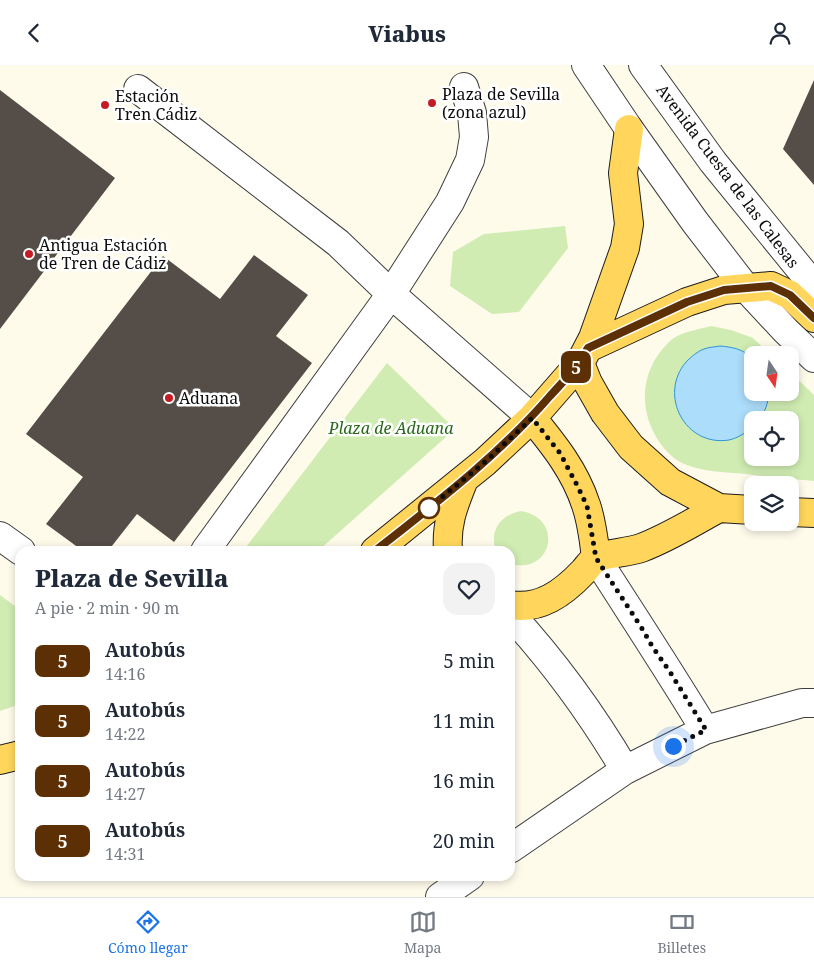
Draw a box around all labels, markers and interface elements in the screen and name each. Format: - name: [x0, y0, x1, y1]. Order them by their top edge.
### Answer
- text: Viabus: [368, 18, 446, 48]
- icon: back: [20, 19, 48, 47]
- icon: person: [766, 19, 794, 47]
- street label: Avenida Cuesta de las Calesas: [652, 80, 804, 272]
- place label: Plaza de Sevilla (zona azul): [442, 83, 560, 123]
- place label: Estación Tren Cádiz: [115, 85, 197, 125]
- marker: Plaza de Sevilla (zona azul): [426, 97, 438, 109]
- marker: Estación Tren Cádiz: [99, 99, 111, 111]
- place label: Antigua Estación de Tren de Cádiz: [39, 234, 168, 274]
- marker: Antigua Estación de Tren de Cádiz: [23, 248, 35, 260]
- north arrow: [744, 346, 799, 401]
- map controls: [744, 346, 799, 531]
- line badge: 5: [560, 351, 592, 383]
- text: 5: [571, 355, 581, 379]
- place label: Aduana: [179, 387, 238, 409]
- marker: Aduana: [163, 392, 175, 404]
- button: locate: [744, 411, 799, 466]
- park label: Plaza de Aduana: [328, 417, 454, 439]
- button: layers: [744, 476, 799, 531]
- unlabelled marker: [418, 497, 440, 519]
- text: Plaza de Sevilla: [35, 561, 229, 594]
- button: heart: [443, 563, 495, 615]
- text: A pie · 2 min · 90 m: [35, 597, 179, 619]
- text: Autobús: [105, 637, 185, 663]
- text: 5 min: [443, 648, 495, 674]
- text: 5: [57, 649, 68, 673]
- text: 14:16: [105, 663, 145, 685]
- text: Autobús: [105, 697, 185, 723]
- text: 11 min: [433, 708, 495, 734]
- text: 5: [57, 709, 68, 733]
- text: 14:22: [105, 723, 145, 745]
- your location: [661, 734, 686, 759]
- text: Autobús: [105, 757, 185, 783]
- text: 16 min: [433, 768, 495, 794]
- text: 5: [57, 769, 68, 793]
- text: 14:27: [105, 783, 145, 805]
- text: Autobús: [105, 817, 185, 843]
- text: 20 min: [433, 828, 495, 854]
- text: 5: [57, 829, 68, 853]
- text: 14:31: [105, 843, 145, 865]
- tab: Cómo llegar: [108, 908, 188, 957]
- tab: Mapa: [404, 908, 441, 957]
- tab: Billetes: [657, 908, 706, 957]

